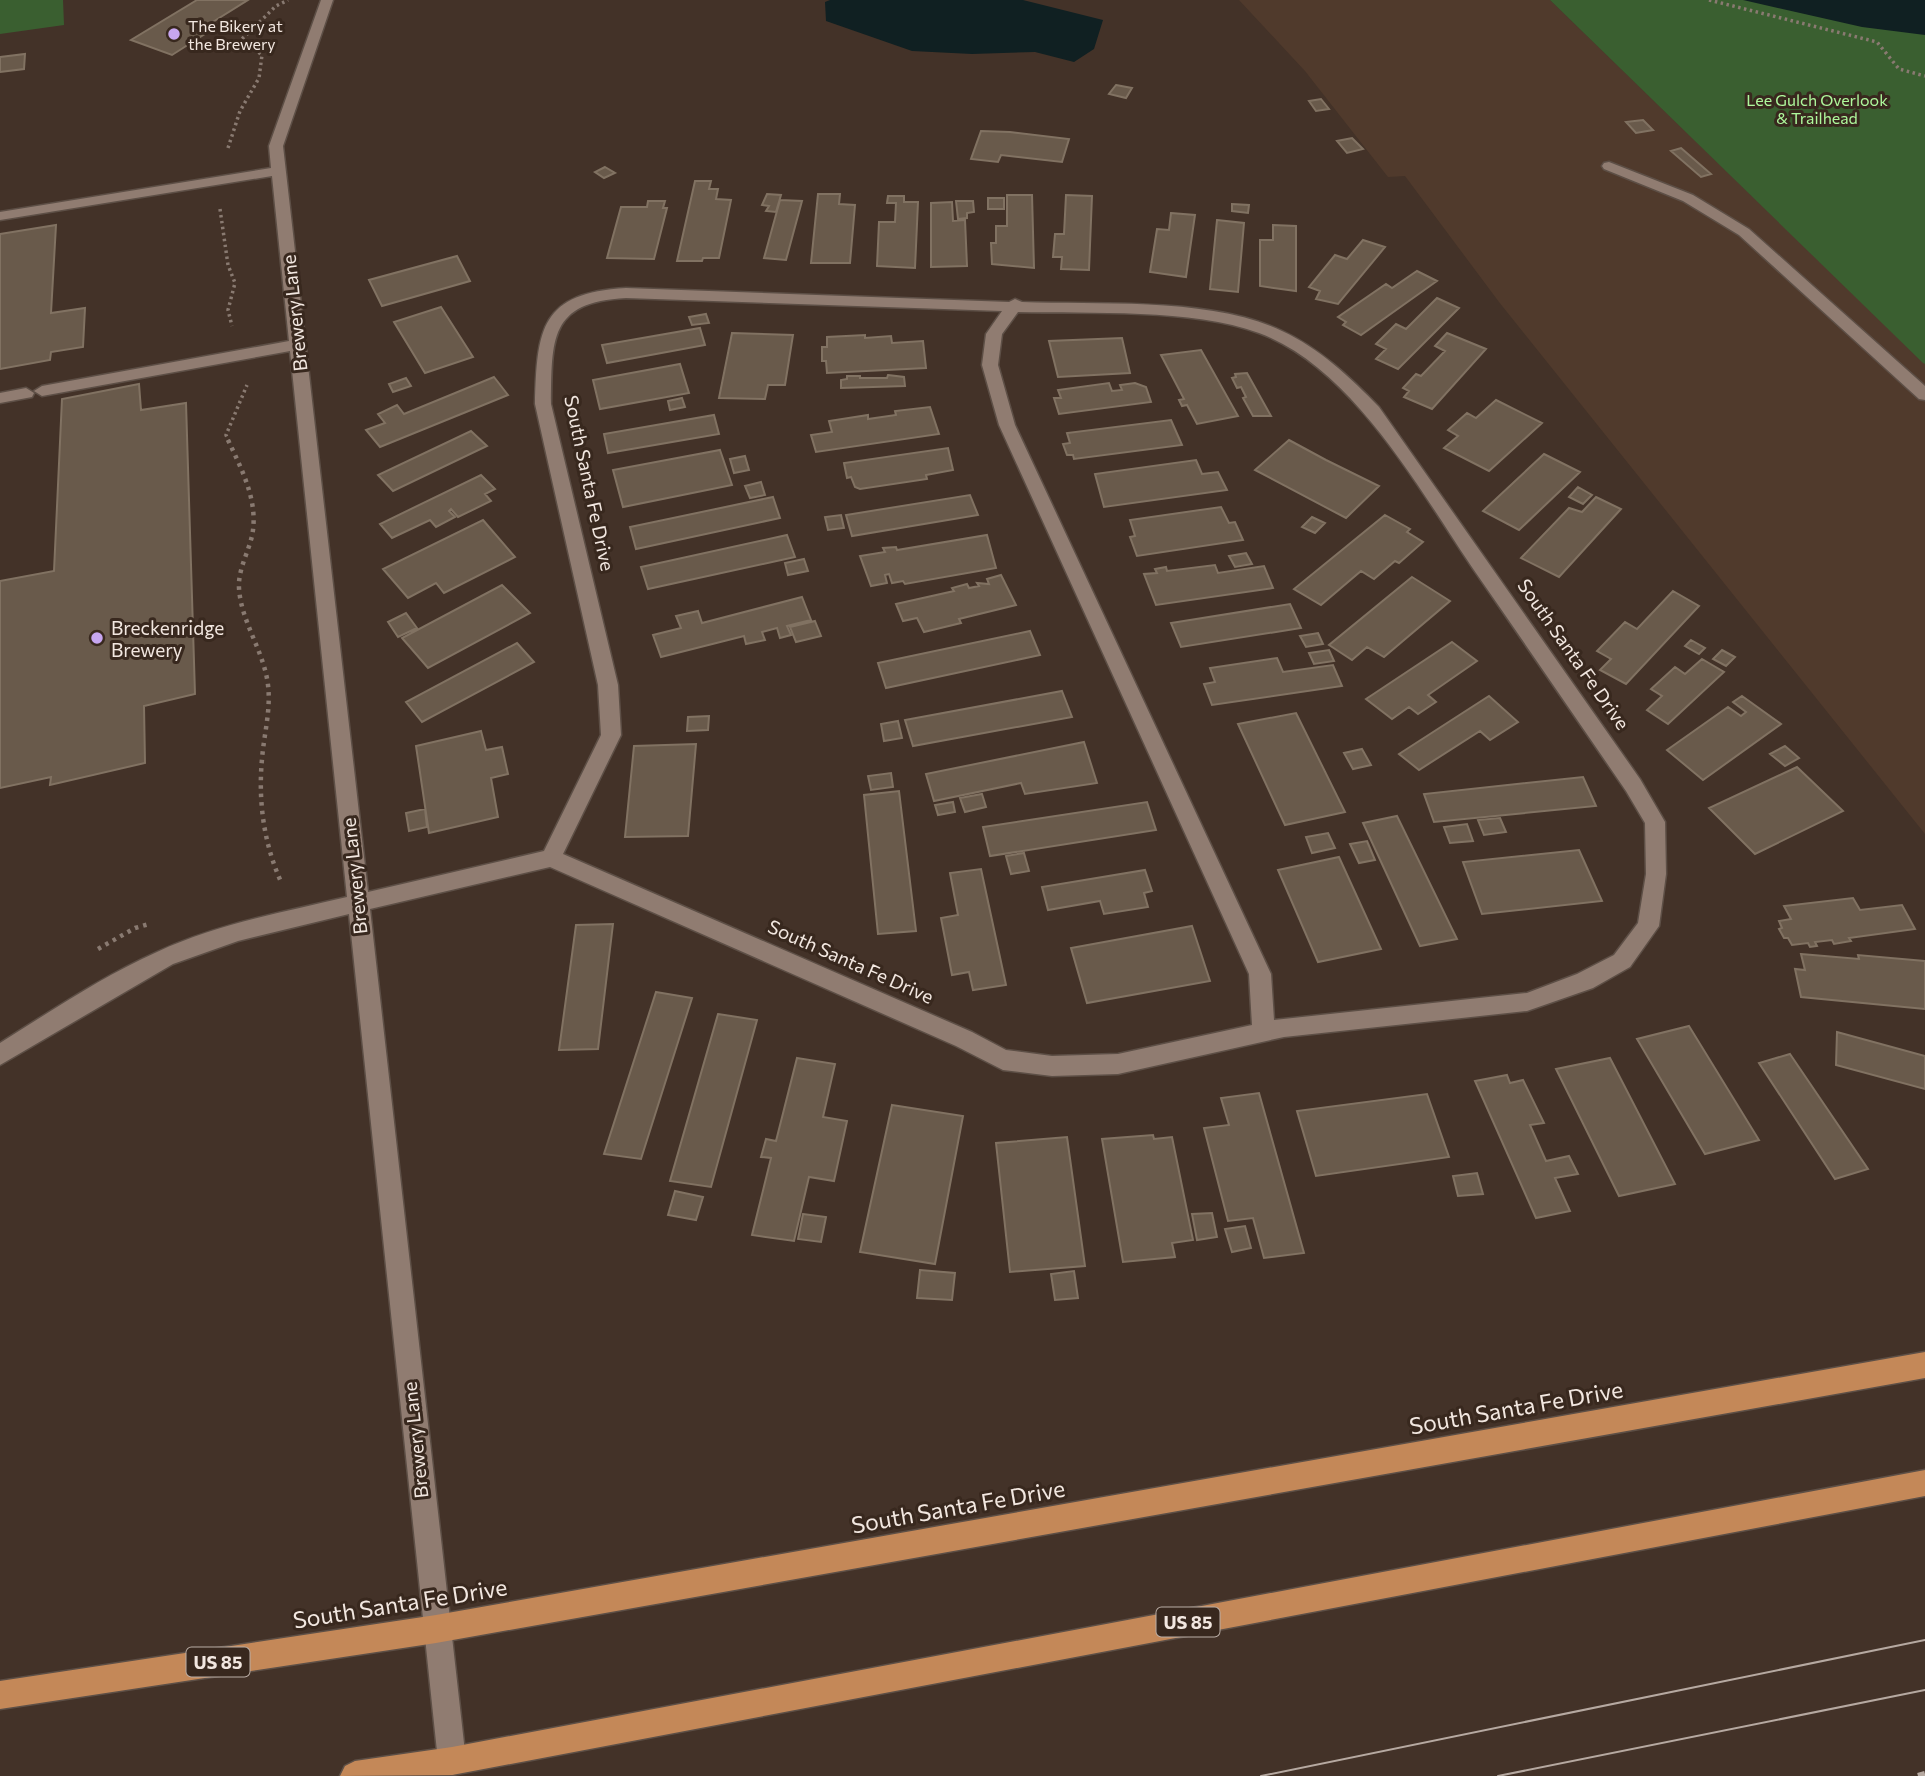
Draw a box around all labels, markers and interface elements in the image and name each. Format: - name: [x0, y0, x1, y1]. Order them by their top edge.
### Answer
- place label: The Bikery at the Brewery: [188, 16, 283, 53]
- marker: The Bikery at the Brewery: [166, 26, 182, 42]
- park label: Lee Gulch Overlook & Trailhead: [1746, 90, 1888, 127]
- street label: Brewery Lane: [276, 254, 312, 372]
- street label: South Santa Fe Drive: [560, 393, 620, 573]
- street label: South Santa Fe Drive: [1513, 574, 1635, 734]
- place label: Breckenridge Brewery: [111, 616, 224, 661]
- marker: Breckenridge Brewery: [89, 630, 105, 646]
- street label: Brewery Lane: [336, 817, 372, 935]
- street label: South Santa Fe Drive: [765, 914, 937, 1008]
- street label: South Santa Fe Drive: [1407, 1374, 1625, 1440]
- street label: Brewery Lane: [397, 1381, 433, 1499]
- street label: South Santa Fe Drive: [849, 1473, 1067, 1539]
- street label: South Santa Fe Drive: [291, 1572, 509, 1634]
- road number: US 85: [1156, 1608, 1220, 1637]
- road number: US 85: [186, 1647, 249, 1676]

